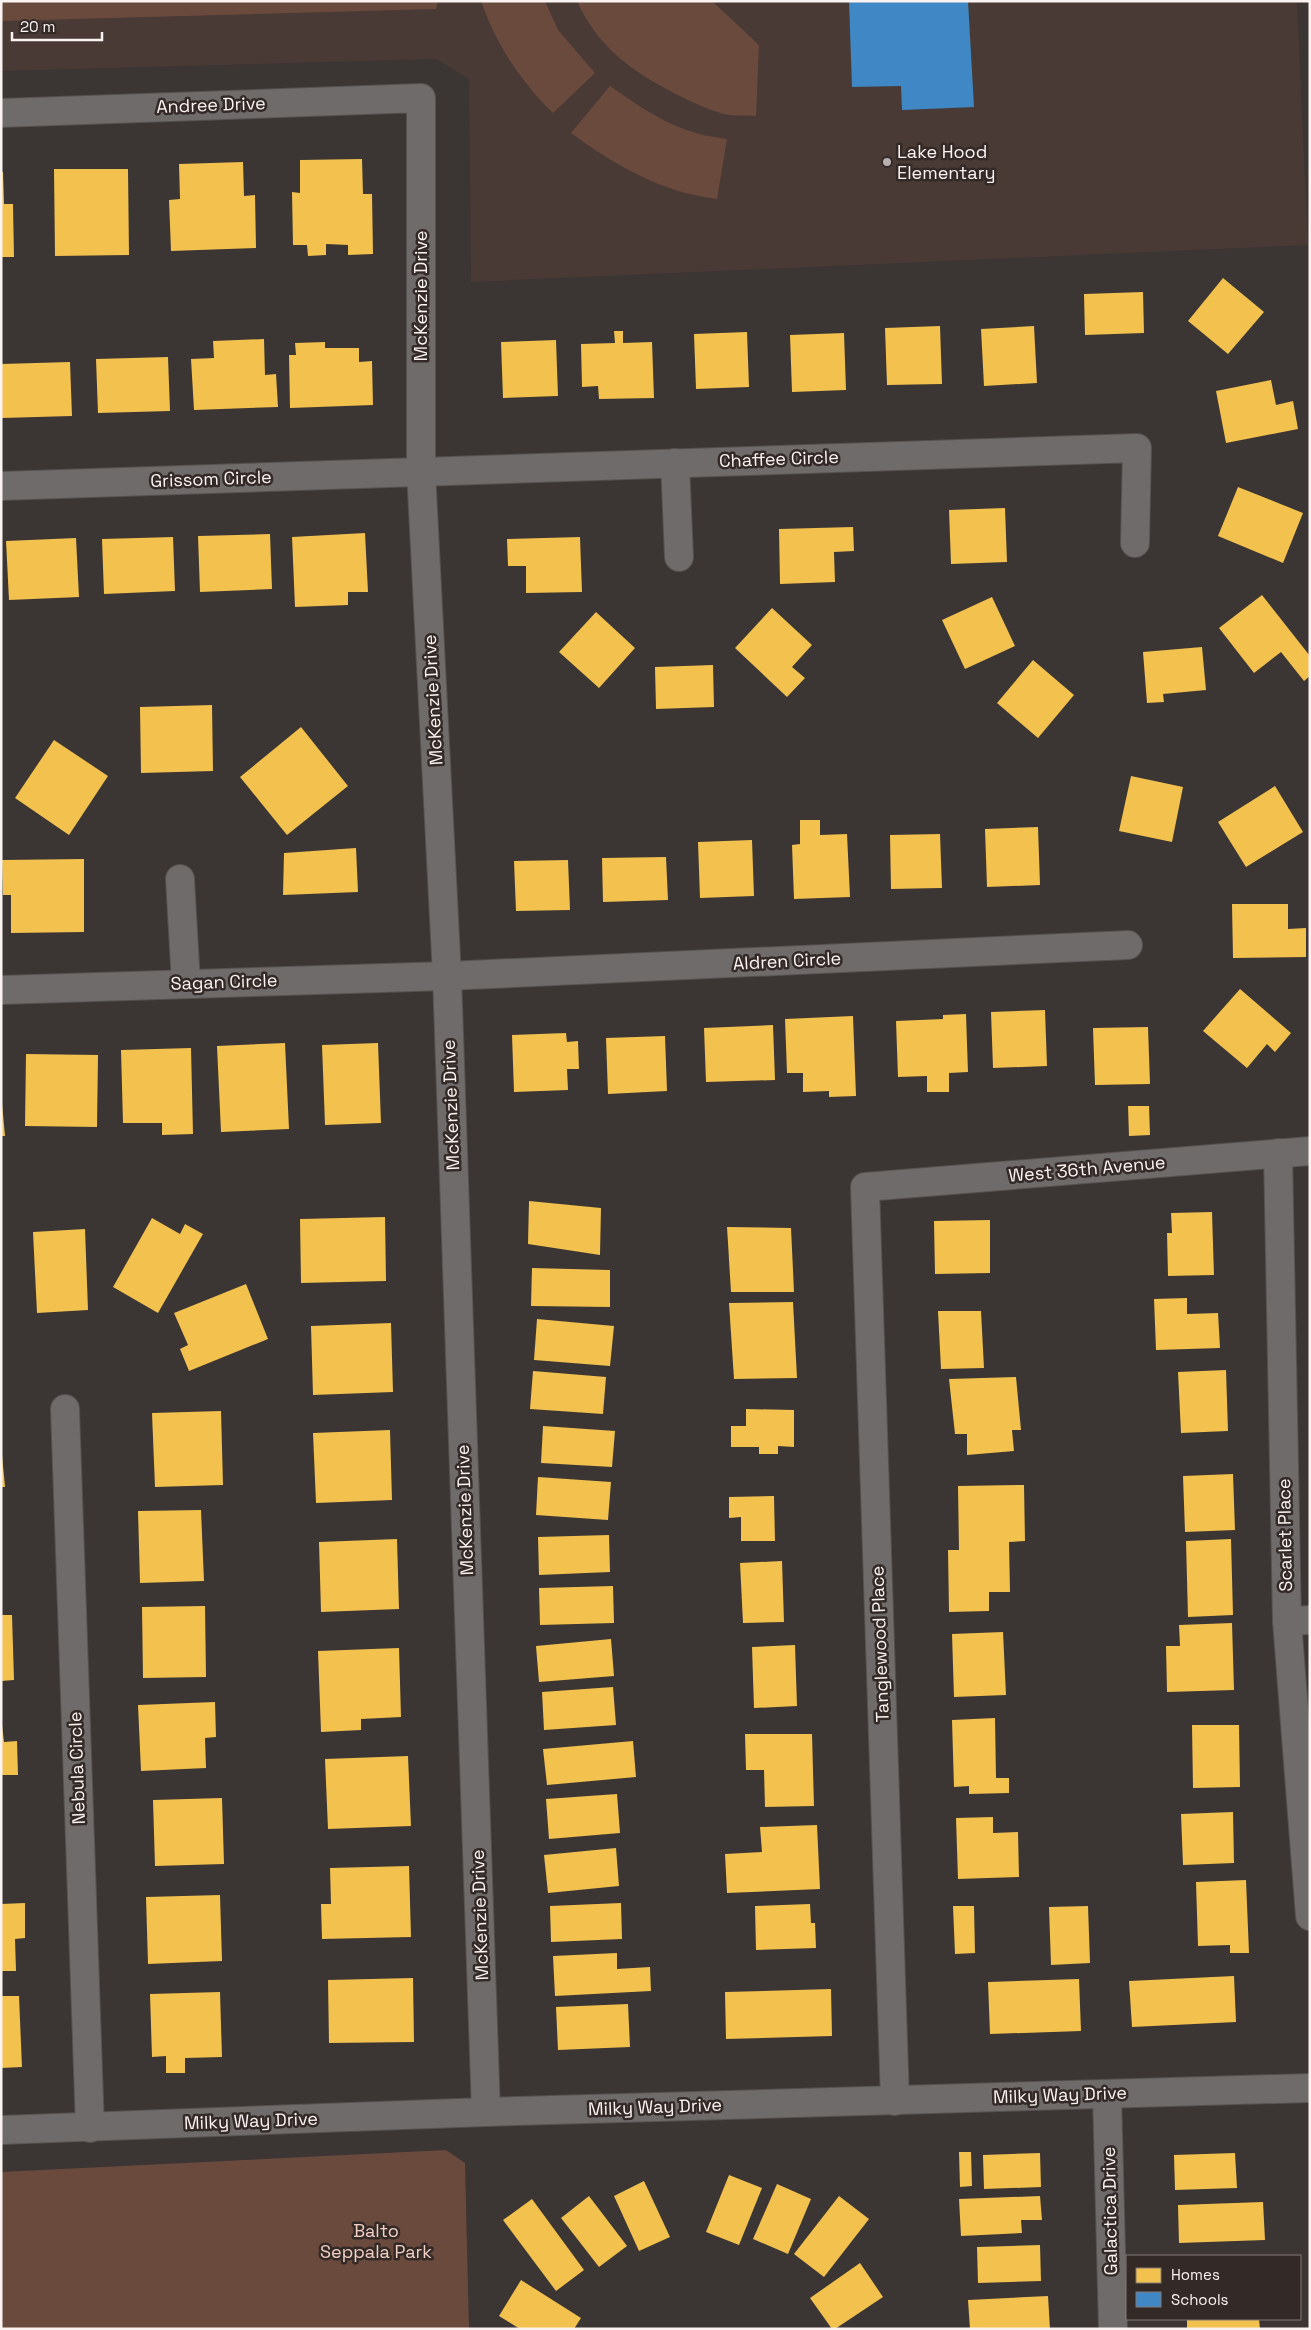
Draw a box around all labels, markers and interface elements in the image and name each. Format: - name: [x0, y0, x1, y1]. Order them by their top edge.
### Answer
- scale bar: [12, 10, 102, 42]
- text: 20 m: [20, 17, 55, 36]
- street label: Andree Drive: [156, 91, 266, 118]
- place label: Lake Hood Elementary: [897, 140, 996, 184]
- marker: Lake Hood Elementary: [881, 156, 893, 168]
- street label: McKenzie Drive: [409, 231, 432, 361]
- street label: Chaffee Circle: [719, 445, 839, 472]
- street label: Grissom Circle: [150, 465, 272, 492]
- street label: McKenzie Drive: [418, 634, 447, 766]
- street label: Aldren Circle: [732, 946, 842, 975]
- street label: Sagan Circle: [170, 968, 278, 995]
- street label: McKenzie Drive: [437, 1039, 464, 1171]
- street label: West 36th Avenue: [1007, 1150, 1166, 1187]
- street label: McKenzie Drive: [451, 1444, 478, 1576]
- street label: Scarlet Place: [1272, 1478, 1297, 1592]
- street label: Tanglewood Place: [865, 1566, 894, 1723]
- street label: Nebula Circle: [63, 1711, 90, 1825]
- street label: McKenzie Drive: [466, 1849, 493, 1981]
- street label: Milky Way Drive: [993, 2081, 1127, 2108]
- street label: Milky Way Drive: [588, 2093, 722, 2120]
- street label: Milky Way Drive: [184, 2107, 318, 2134]
- street label: Galactica Drive: [1097, 2146, 1122, 2276]
- park label: Balto Seppala Park: [320, 2219, 432, 2263]
- legend: [1126, 2255, 1301, 2320]
- text: Homes: [1171, 2265, 1220, 2284]
- text: Schools: [1171, 2290, 1229, 2309]

